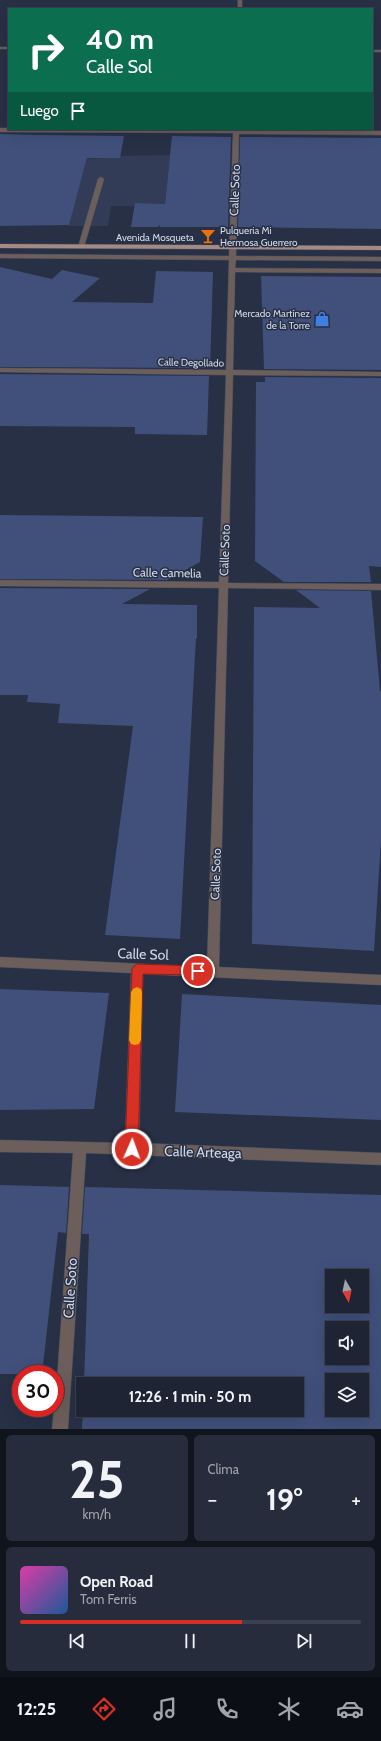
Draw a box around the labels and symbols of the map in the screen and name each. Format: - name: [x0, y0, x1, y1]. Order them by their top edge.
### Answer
- street label: Calle Soto: [226, 163, 243, 216]
- place label: Pulqueria Mi Hermosa Guerrero: [220, 224, 298, 249]
- bar icon: Pulqueria Mi Hermosa Guerrero: [199, 227, 217, 245]
- street label: Avenida Mosqueta: [116, 231, 194, 244]
- place label: Mercado Martínez de la Torre: [234, 307, 310, 332]
- shop icon: Mercado Martínez de la Torre: [313, 310, 331, 328]
- street label: Calle Degollado: [158, 355, 225, 370]
- street label: Calle Soto: [216, 523, 233, 576]
- street label: Calle Camelia: [133, 564, 202, 581]
- street label: Calle Soto: [207, 847, 224, 900]
- street label: Calle Sol: [117, 944, 170, 964]
- pin: [181, 954, 215, 988]
- position arrow: [111, 1128, 153, 1170]
- street label: Calle Arteaga: [164, 1142, 242, 1162]
- street label: Calle Soto: [59, 1257, 81, 1319]
- north arrow: [325, 1269, 369, 1313]
- speed limit sign: 30: [12, 1365, 64, 1417]

